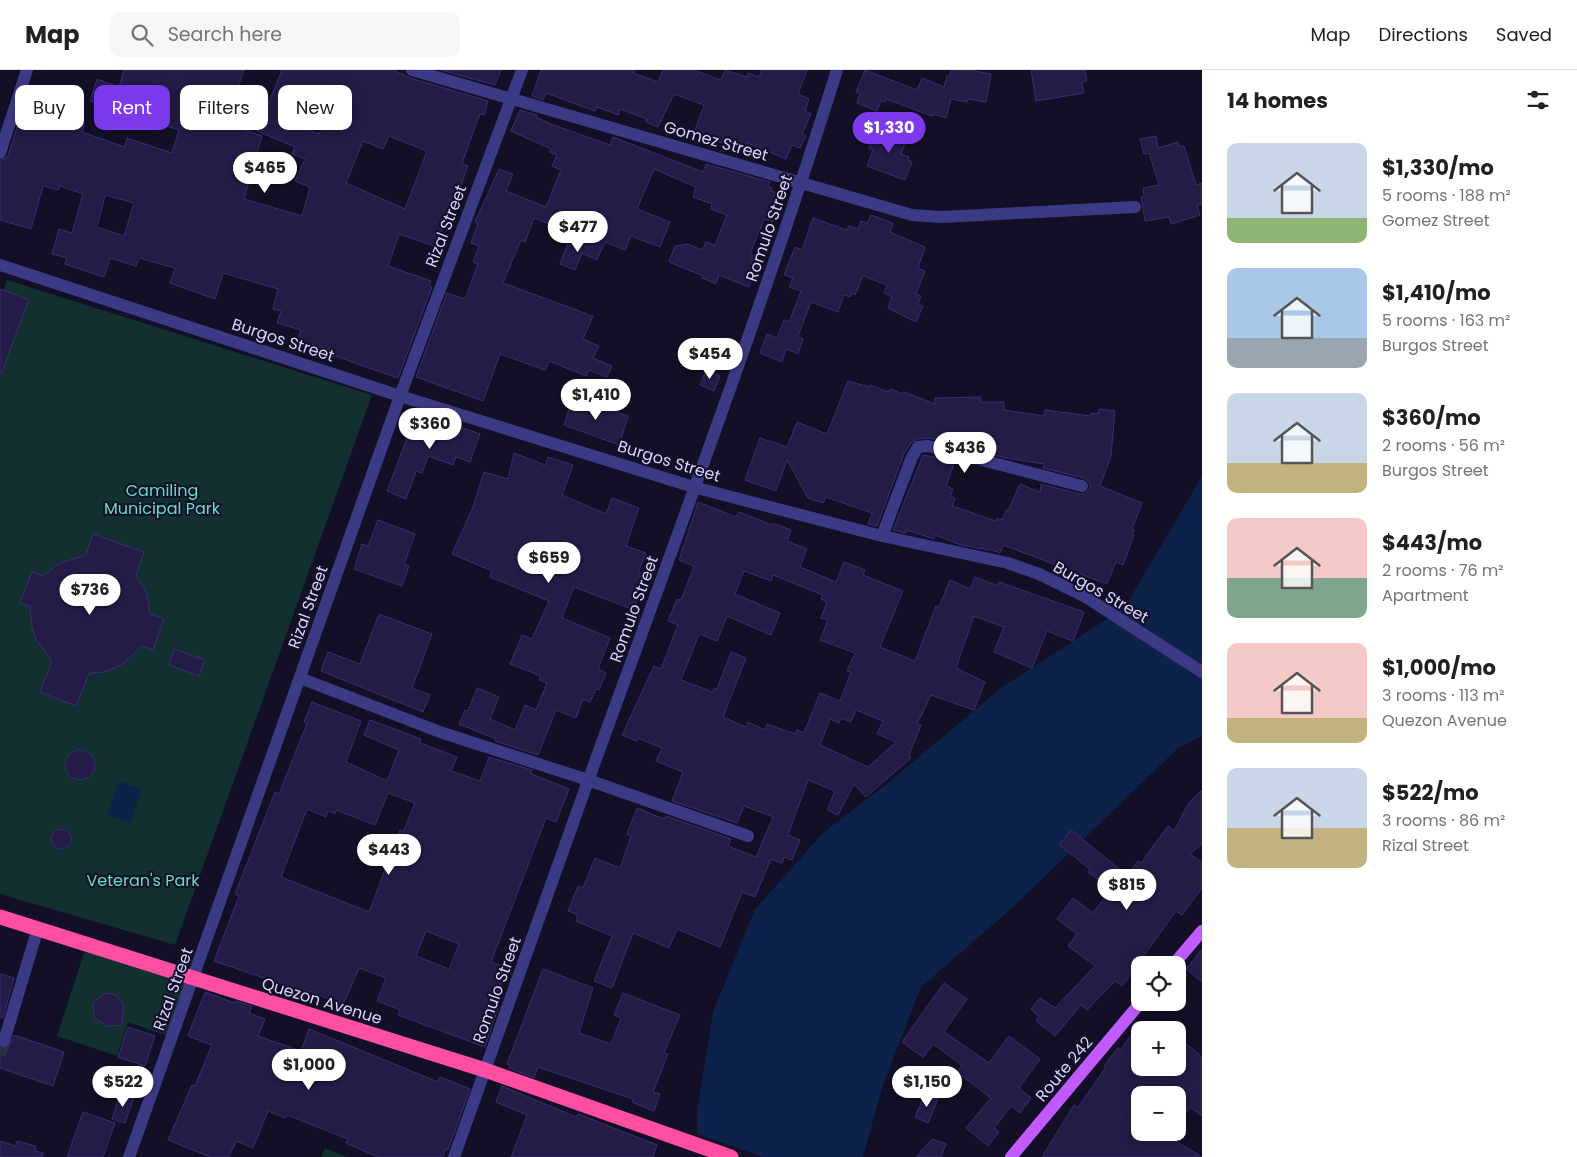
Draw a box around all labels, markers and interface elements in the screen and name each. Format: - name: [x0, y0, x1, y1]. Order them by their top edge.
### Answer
- search box: [110, 12, 460, 57]
- text: Map: [25, 18, 80, 51]
- icon: search: [128, 21, 156, 49]
- text: Search here: [168, 21, 282, 48]
- text: Map: [1311, 22, 1350, 47]
- text: Directions: [1378, 22, 1468, 47]
- text: Saved: [1496, 22, 1552, 47]
- chip: Buy: [15, 85, 84, 130]
- chip: Rent: [94, 85, 170, 130]
- chip: Filters: [180, 85, 268, 130]
- chip: New: [278, 85, 352, 130]
- text: 14 homes: [1227, 86, 1328, 115]
- icon: filters: [1524, 86, 1552, 114]
- pin: $1,330: [848, 112, 930, 154]
- street label: Gomez Street: [661, 115, 771, 167]
- text: $1,330: [864, 116, 914, 139]
- pin: $465: [235, 152, 295, 194]
- text: $1,330/mo: [1382, 153, 1494, 182]
- text: $465: [244, 156, 286, 179]
- icon: home: [1267, 163, 1327, 223]
- street label: Romulo Street: [740, 171, 798, 285]
- street label: Rizal Street: [420, 181, 472, 271]
- text: 5 rooms · 188 m²: [1382, 184, 1511, 207]
- text: Gomez Street: [1382, 209, 1490, 232]
- pin: $477: [548, 210, 608, 253]
- text: $477: [559, 215, 597, 238]
- text: $1,410/mo: [1382, 278, 1491, 307]
- icon: home: [1267, 288, 1327, 348]
- text: 5 rooms · 163 m²: [1382, 309, 1510, 332]
- street label: Burgos Street: [229, 313, 337, 367]
- text: Burgos Street: [1382, 334, 1489, 357]
- pin: $454: [680, 338, 740, 380]
- text: $454: [689, 342, 731, 365]
- pin: $1,410: [555, 378, 637, 421]
- text: $1,410: [572, 383, 620, 406]
- text: $360/mo: [1382, 403, 1481, 432]
- pin: $360: [400, 408, 460, 450]
- text: $360: [410, 412, 450, 435]
- icon: home: [1267, 413, 1327, 473]
- pin: $436: [935, 432, 995, 474]
- street label: Burgos Street: [615, 434, 723, 488]
- text: 2 rooms · 56 m²: [1382, 434, 1505, 457]
- text: $436: [944, 436, 986, 459]
- text: Burgos Street: [1382, 459, 1489, 482]
- park label: Camiling Municipal Park: [104, 479, 221, 520]
- text: $443/mo: [1382, 528, 1482, 557]
- icon: home: [1267, 538, 1327, 598]
- pin: $659: [519, 542, 579, 584]
- text: $659: [529, 546, 569, 569]
- street label: Romulo Street: [604, 552, 664, 666]
- street label: Burgos Street: [1049, 555, 1153, 629]
- text: 2 rooms · 76 m²: [1382, 559, 1504, 582]
- street label: Rizal Street: [282, 562, 334, 652]
- pin: $736: [60, 574, 120, 616]
- text: $736: [71, 578, 109, 601]
- text: Apartment: [1382, 584, 1469, 607]
- text: $1,000/mo: [1382, 653, 1496, 682]
- icon: home: [1267, 663, 1327, 723]
- text: 3 rooms · 113 m²: [1382, 684, 1505, 707]
- text: Quezon Avenue: [1382, 709, 1507, 732]
- text: $522/mo: [1382, 778, 1479, 807]
- icon: home: [1267, 788, 1327, 848]
- text: 3 rooms · 86 m²: [1382, 809, 1505, 832]
- pin: $443: [359, 834, 419, 876]
- text: Rizal Street: [1382, 834, 1469, 857]
- text: $443: [368, 838, 410, 861]
- pin: $815: [1097, 868, 1157, 911]
- park label: Veteran's Park: [87, 869, 200, 892]
- text: $815: [1108, 873, 1146, 896]
- street label: Romulo Street: [467, 933, 527, 1047]
- street label: Rizal Street: [147, 944, 199, 1034]
- map controls: [1131, 956, 1186, 1141]
- button: locate: [1131, 956, 1186, 1011]
- street label: Quezon Avenue: [259, 972, 385, 1030]
- button: +: [1131, 1021, 1186, 1076]
- street label: Route 242: [1030, 1031, 1098, 1107]
- pin: $1,000: [268, 1048, 350, 1091]
- text: $1,000: [283, 1053, 335, 1076]
- pin: $522: [93, 1066, 153, 1108]
- pin: $1,150: [886, 1066, 968, 1108]
- text: $522: [103, 1070, 143, 1093]
- text: $1,150: [903, 1070, 951, 1093]
- button: −: [1131, 1086, 1186, 1141]

